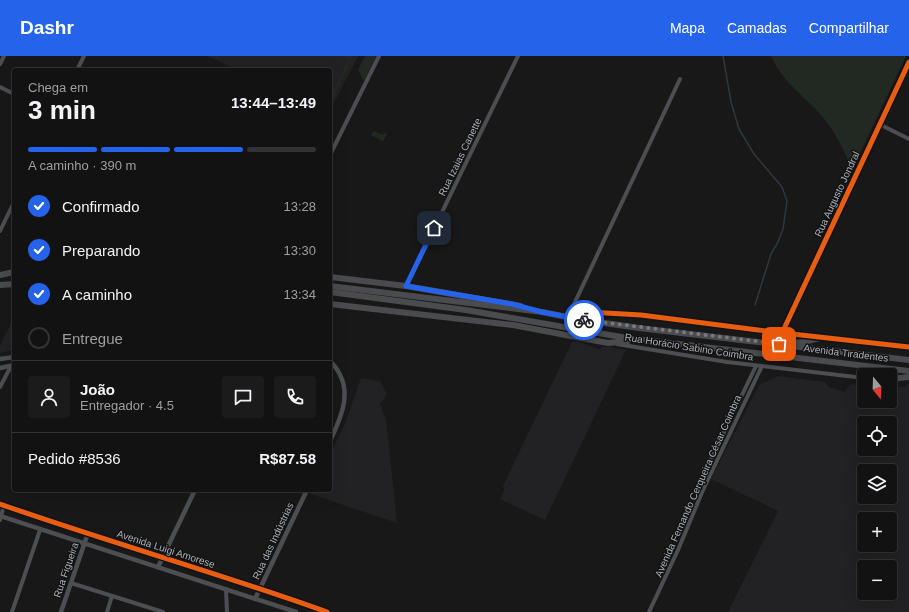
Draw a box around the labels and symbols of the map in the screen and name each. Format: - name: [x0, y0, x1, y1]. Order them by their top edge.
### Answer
- street label: Rua Izaias Canette: [436, 116, 484, 198]
- street label: Rua Augusto Jondral: [812, 150, 862, 238]
- pin: [417, 211, 451, 245]
- courier: [564, 300, 604, 340]
- pin: [762, 327, 796, 361]
- street label: Rua Horácio Sabino Coimbra: [624, 331, 755, 363]
- street label: Avenida Tiradentes: [803, 342, 889, 364]
- north arrow: [857, 368, 897, 408]
- street label: Avenida Fernando Cerqueira César Coimbra: [653, 393, 744, 579]
- street label: Rua das Indústrias: [250, 501, 296, 581]
- street label: Avenida Luigi Amorese: [116, 528, 217, 570]
- street label: Rua Figueira: [51, 541, 81, 599]

